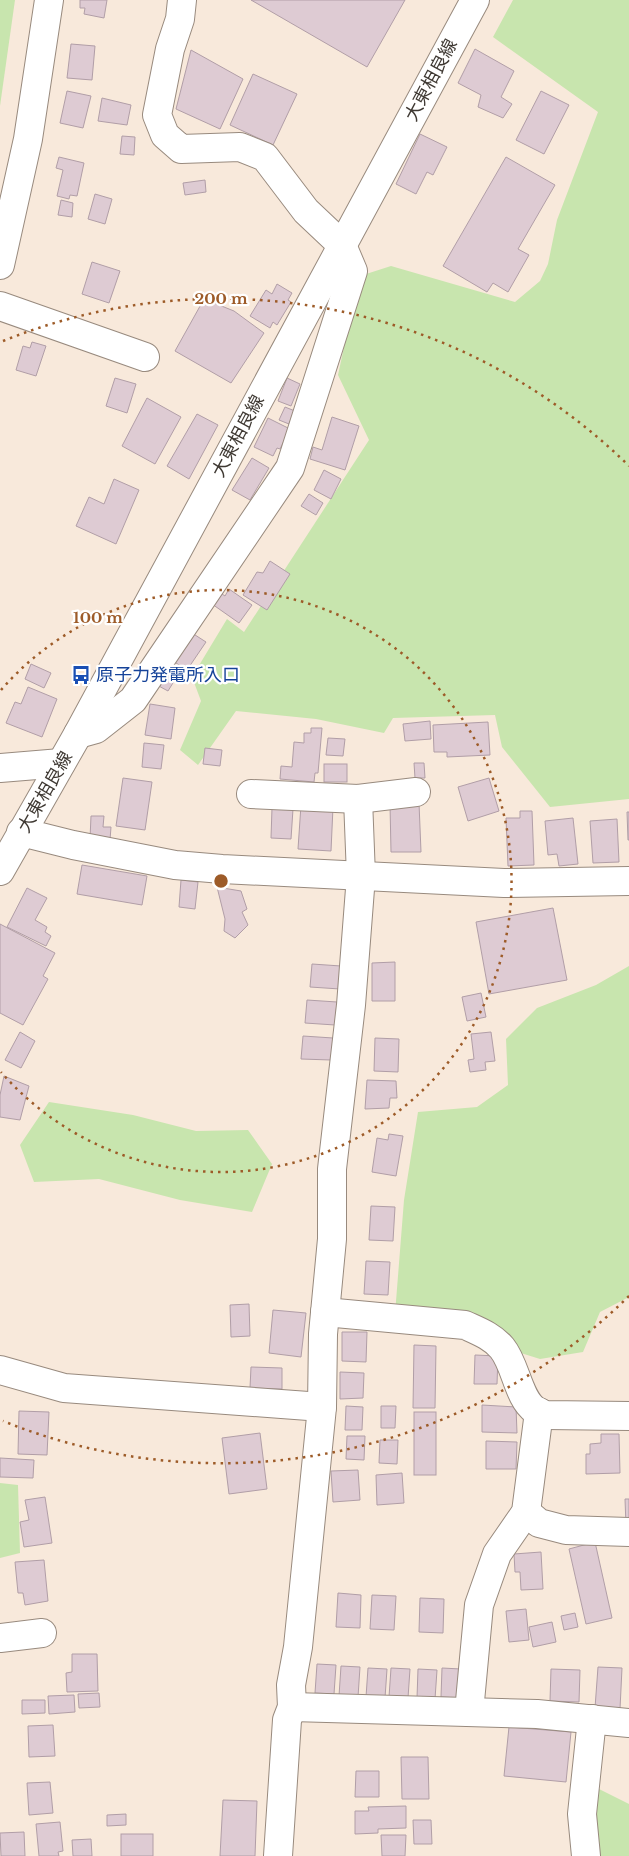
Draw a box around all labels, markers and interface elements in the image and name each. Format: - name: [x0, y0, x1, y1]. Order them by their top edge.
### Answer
- street label: 大東相良線: [400, 35, 462, 125]
- text: 200 m: [195, 289, 248, 308]
- street label: 大東相良線: [207, 391, 269, 481]
- text: 100 m: [73, 608, 123, 627]
- bus stop icon: 原子力発電所入口: [70, 664, 92, 686]
- place label: 原子力発電所入口: [96, 664, 240, 686]
- street label: 大東相良線: [13, 748, 77, 836]
- centre of rings: [212, 872, 230, 890]

